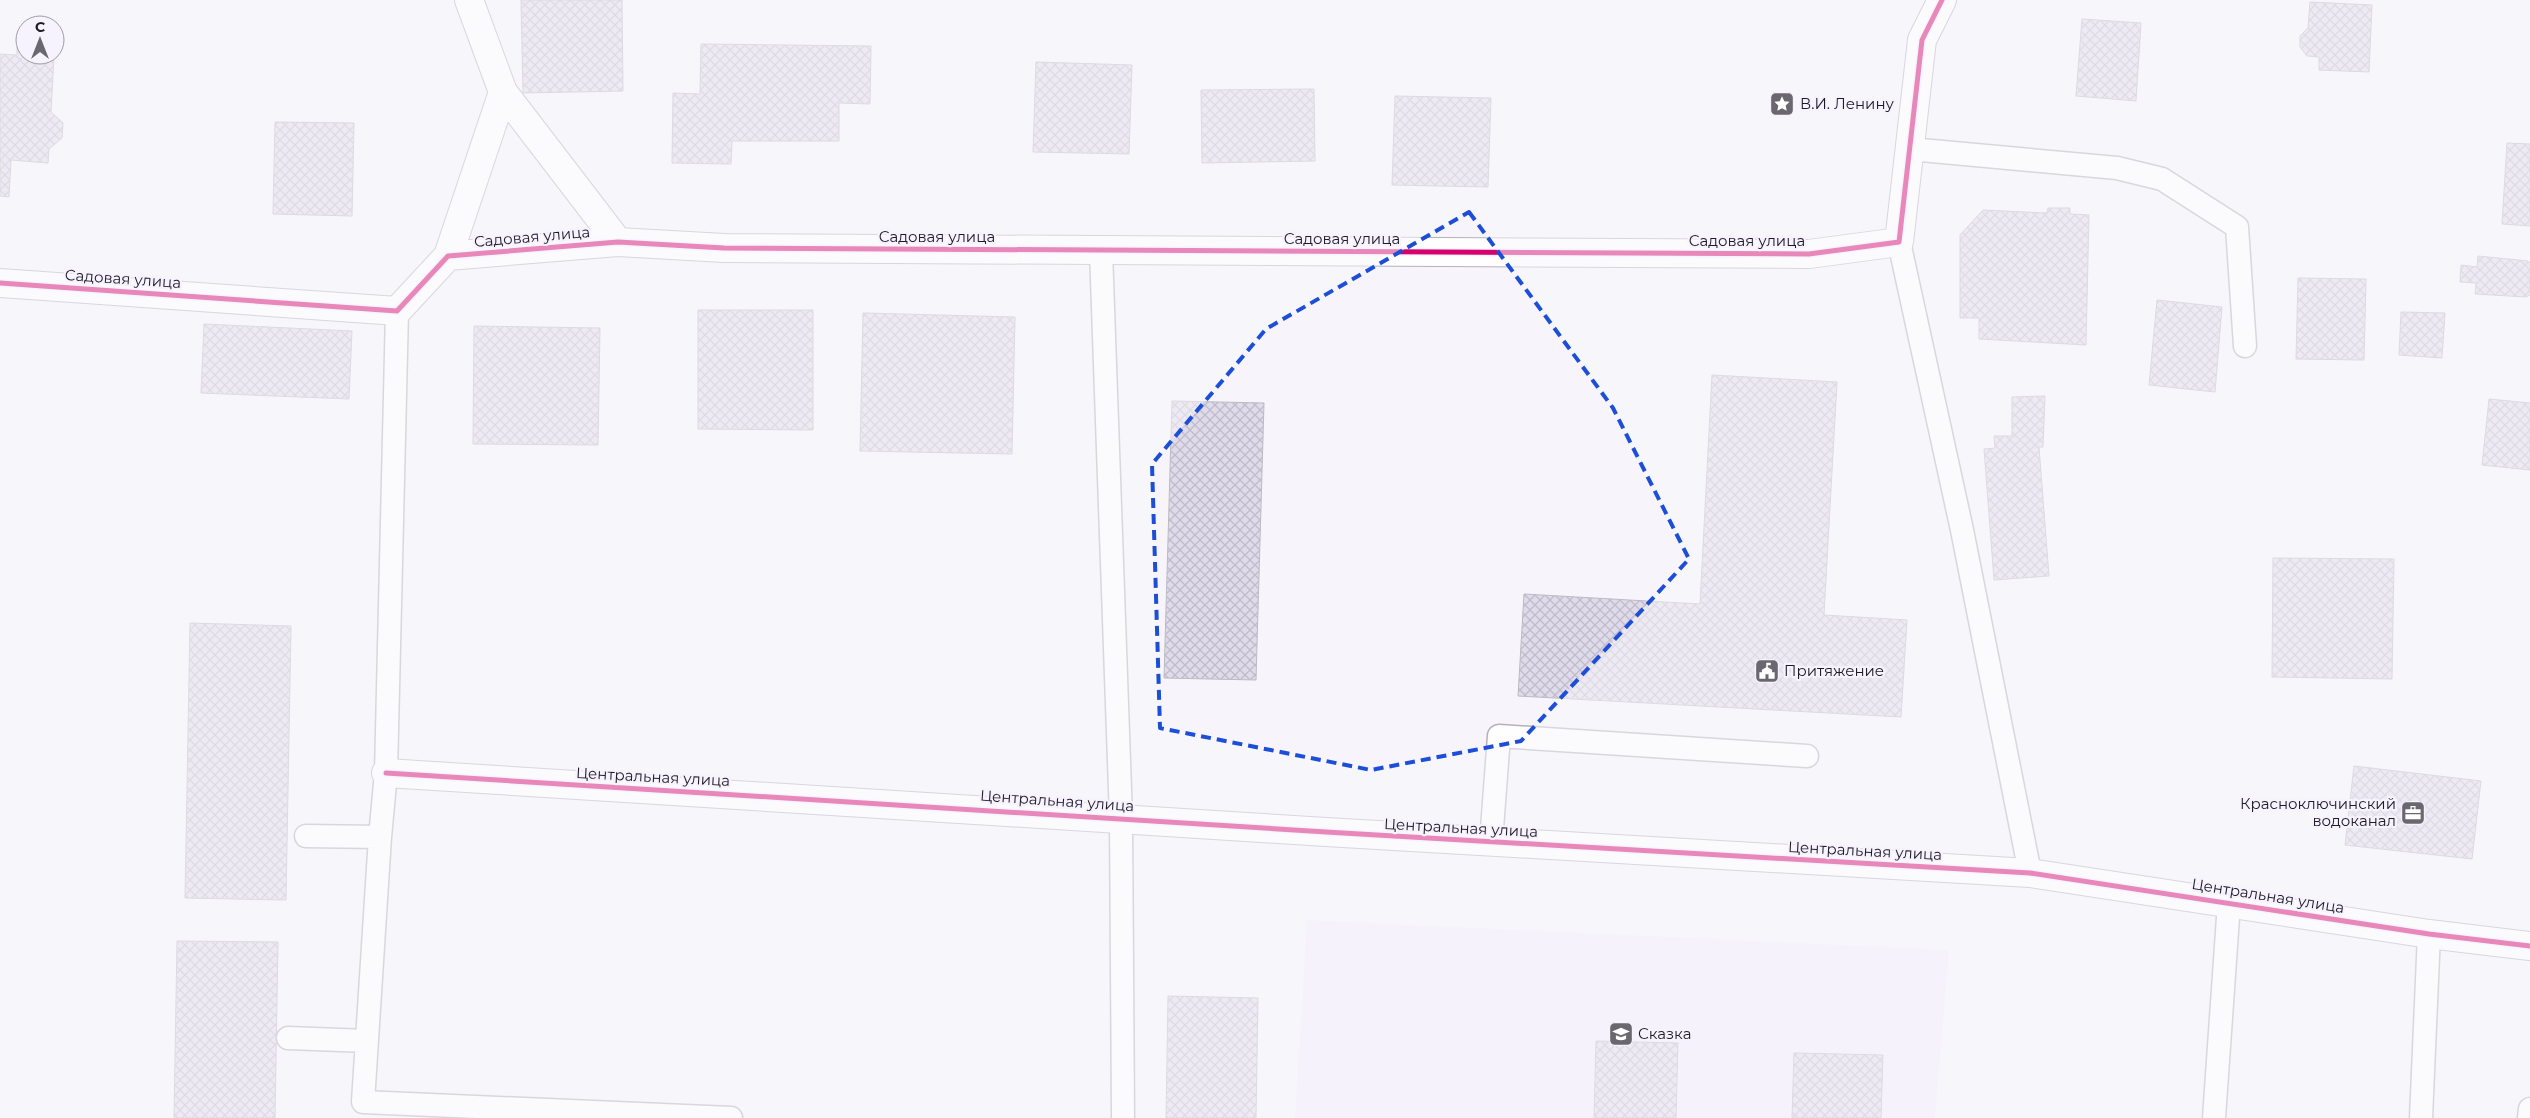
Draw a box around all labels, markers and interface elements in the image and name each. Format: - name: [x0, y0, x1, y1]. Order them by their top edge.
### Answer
- north arrow: [15, 15, 65, 65]
- text: С: [35, 18, 45, 36]
- place icon: В.И. Ленину: [1769, 91, 1795, 117]
- place label: В.И. Ленину: [1800, 94, 1895, 113]
- street label: Садовая улица: [473, 222, 591, 251]
- street label: Садовая улица: [879, 227, 995, 246]
- street label: Садовая улица: [1284, 229, 1400, 248]
- street label: Садовая улица: [1689, 231, 1805, 250]
- street label: Садовая улица: [64, 265, 182, 292]
- public building icon: Притяжение: [1754, 658, 1780, 684]
- place label: Притяжение: [1784, 661, 1884, 680]
- street label: Центральная улица: [575, 763, 731, 790]
- street label: Центральная улица: [979, 786, 1135, 815]
- place label: Красноключинский водоканал: [2240, 794, 2396, 830]
- office icon: Красноключинский водоканал: [2400, 800, 2426, 826]
- street label: Центральная улица: [1383, 814, 1539, 841]
- street label: Центральная улица: [1787, 837, 1943, 864]
- street label: Центральная улица: [2190, 874, 2346, 917]
- school or university icon: Сказка: [1608, 1021, 1634, 1047]
- place label: Сказка: [1638, 1024, 1691, 1043]

